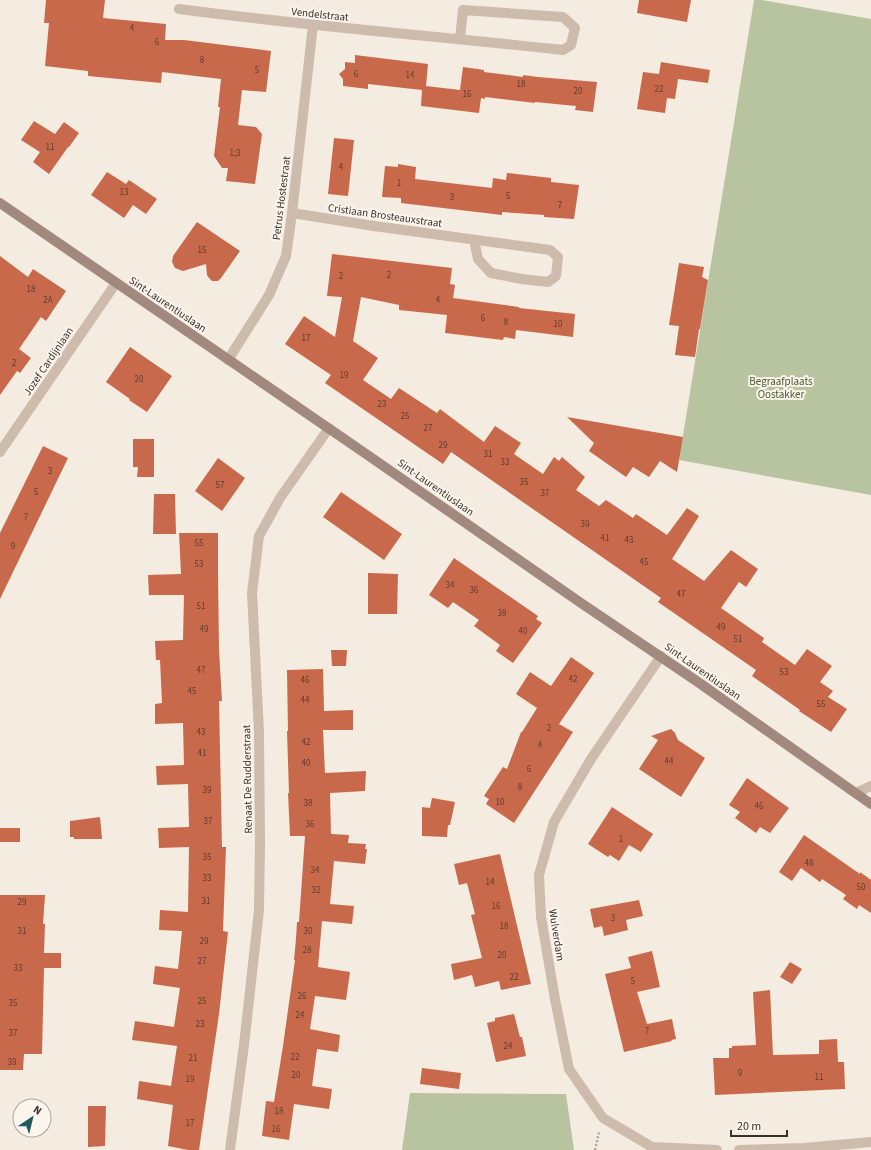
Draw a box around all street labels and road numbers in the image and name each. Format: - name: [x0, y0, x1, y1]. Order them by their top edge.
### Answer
- street label: Vendelstraat: [290, 4, 350, 25]
- street label: Petrus Hostestraat: [269, 155, 294, 241]
- street label: Cristiaan Brosteauxstraat: [327, 200, 443, 231]
- street label: Sint-Laurentiuslaan: [126, 273, 209, 336]
- street label: Jozef Cardijnlaan: [20, 324, 77, 398]
- street label: Sint-Laurentiuslaan: [394, 455, 477, 519]
- street label: Sint-Laurentiuslaan: [661, 639, 744, 703]
- street label: Renaat De Rudderstraat: [239, 724, 256, 834]
- street label: Wulverdam: [545, 908, 568, 962]

